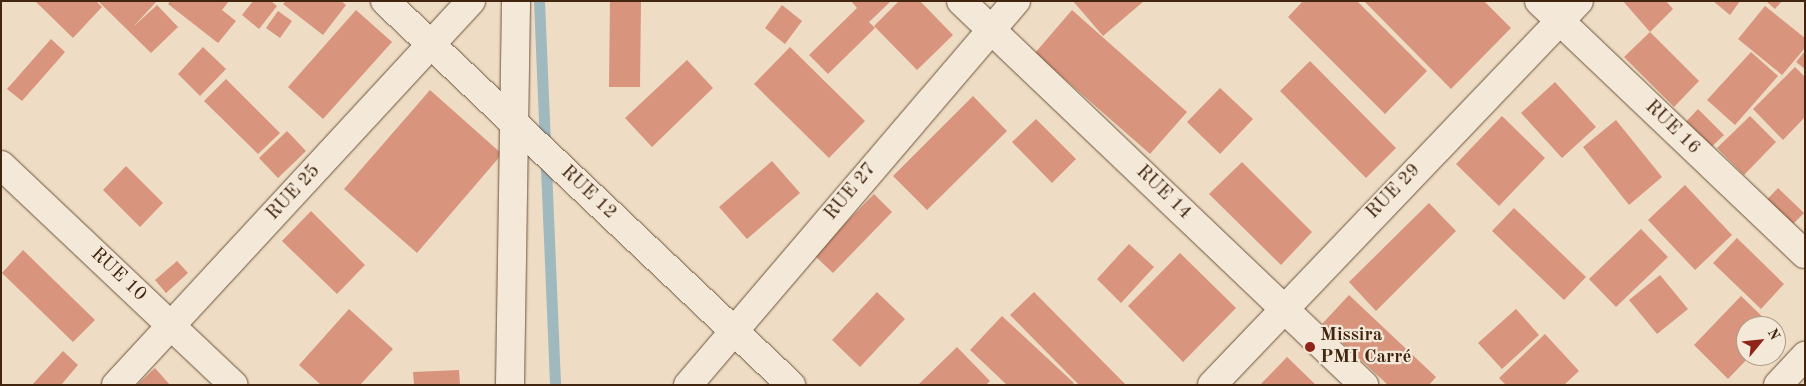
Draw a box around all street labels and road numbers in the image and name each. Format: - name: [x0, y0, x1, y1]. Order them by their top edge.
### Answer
- street label: RUE 16: [1640, 96, 1704, 160]
- street label: RUE 27: [820, 159, 882, 225]
- street label: RUE 25: [262, 160, 326, 226]
- street label: RUE 29: [1362, 160, 1426, 224]
- street label: RUE 12: [555, 161, 621, 225]
- street label: RUE 14: [1131, 161, 1195, 225]
- street label: RUE 10: [85, 243, 151, 307]

